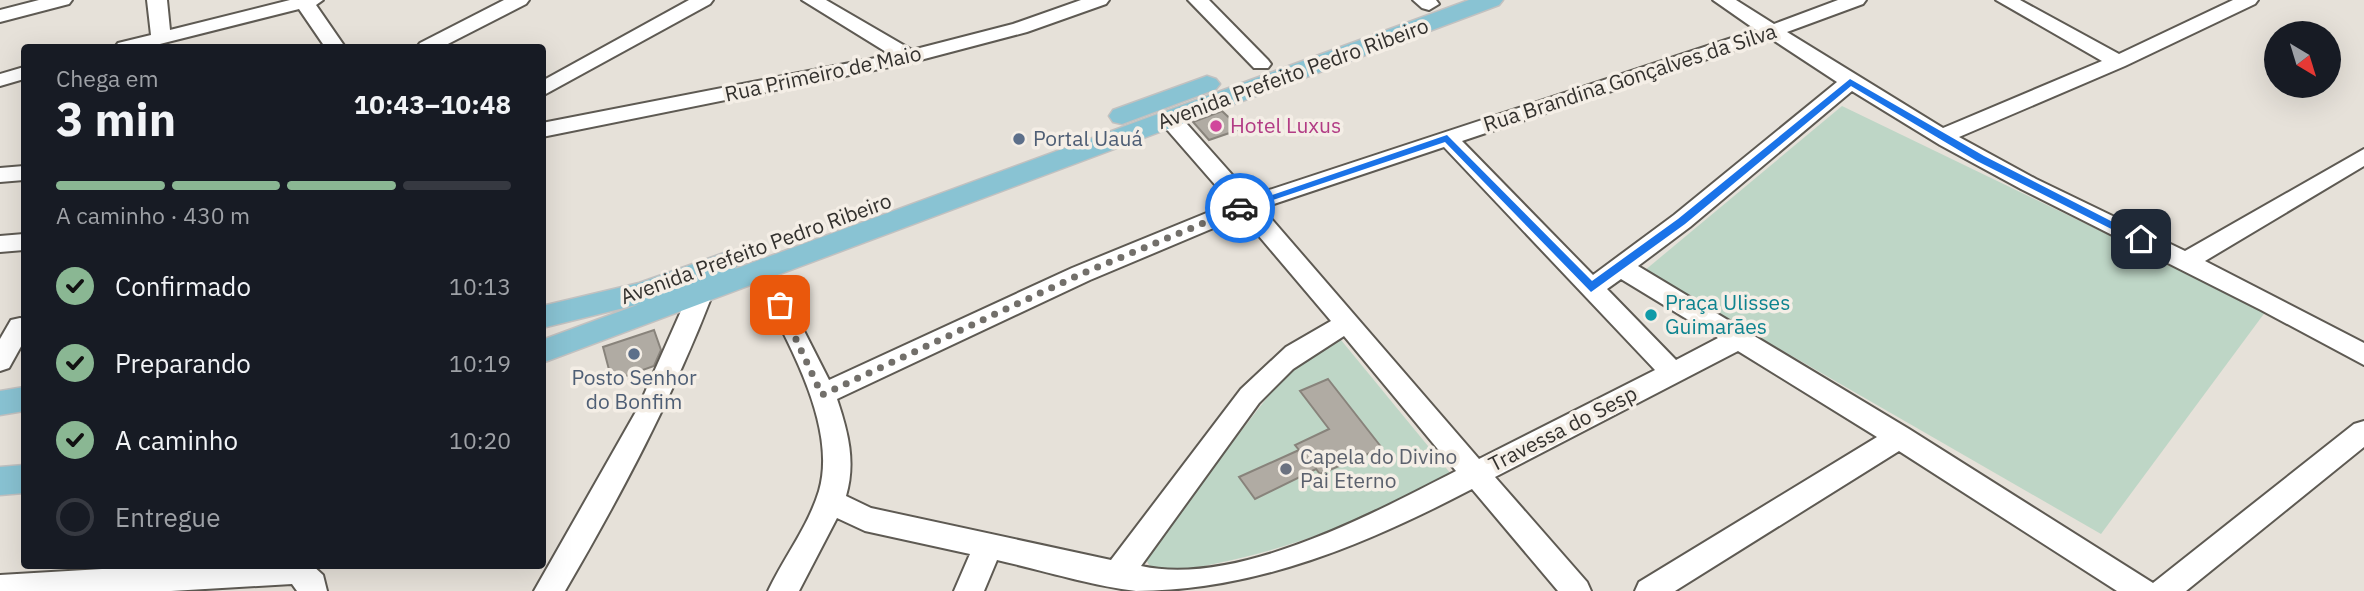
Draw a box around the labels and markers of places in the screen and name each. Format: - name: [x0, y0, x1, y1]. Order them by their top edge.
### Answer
- place label: Hotel Luxus: [1230, 111, 1341, 139]
- marker: Hotel Luxus: [1208, 118, 1224, 134]
- place label: Portal Uauá: [1033, 124, 1143, 152]
- marker: Portal Uauá: [1011, 131, 1027, 147]
- pin: [2111, 209, 2171, 269]
- pin: [750, 275, 810, 335]
- place label: Praça Ulisses Guimarães: [1665, 288, 1790, 340]
- marker: Praça Ulisses Guimarães: [1643, 307, 1659, 323]
- marker: Posto Senhor do Bonfim: [626, 346, 642, 362]
- place label: Posto Senhor do Bonfim: [571, 363, 697, 415]
- place label: Capela do Divino Pai Eterno: [1300, 442, 1457, 494]
- marker: Capela do Divino Pai Eterno: [1278, 461, 1294, 477]

